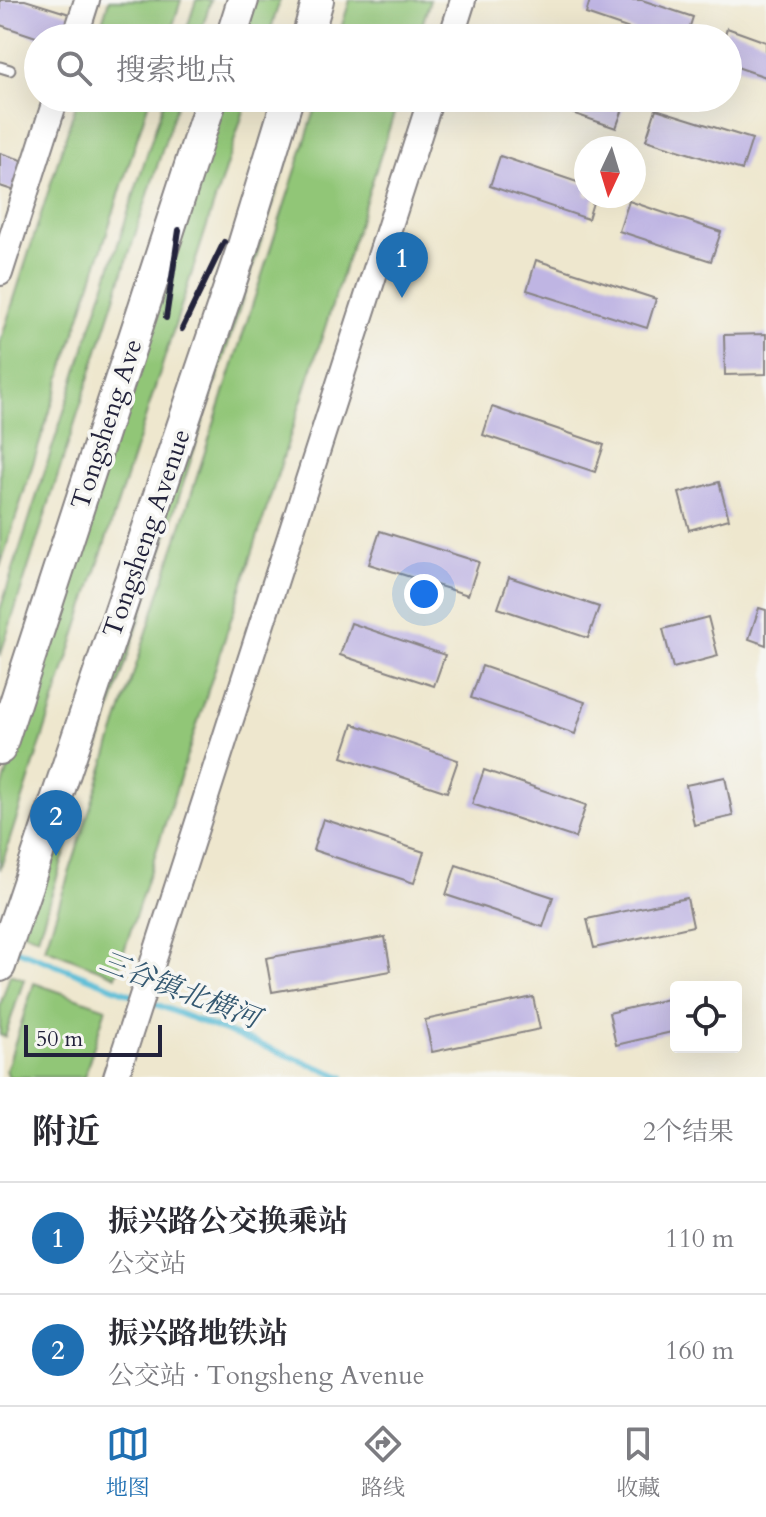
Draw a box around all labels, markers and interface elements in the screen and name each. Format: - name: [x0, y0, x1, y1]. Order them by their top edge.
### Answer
- search box: [24, 24, 742, 112]
- icon: search: [52, 46, 96, 90]
- text: 搜索地点: [116, 50, 236, 91]
- north arrow: [574, 136, 646, 208]
- pin: 1: [376, 232, 428, 298]
- street label: Tongsheng Ave: [62, 335, 150, 514]
- street label: Tongsheng Avenue: [94, 424, 198, 642]
- your location: [404, 574, 444, 614]
- pin: 2: [30, 790, 82, 856]
- water label: 三谷镇北横河: [94, 942, 270, 1040]
- map controls: [670, 981, 742, 1053]
- button: locate: [670, 981, 742, 1053]
- scale bar: [24, 1021, 162, 1057]
- text: 50 m: [36, 1024, 83, 1054]
- text: 附近: [32, 1109, 100, 1155]
- text: 2个结果: [643, 1114, 734, 1149]
- text: 振兴路公交换乘站: [108, 1201, 348, 1242]
- text: 1: [51, 1221, 65, 1256]
- text: 110 m: [665, 1221, 734, 1256]
- text: 公交站: [108, 1246, 186, 1281]
- text: 振兴路地铁站: [108, 1313, 288, 1354]
- text: 2: [51, 1333, 65, 1368]
- text: 160 m: [665, 1333, 734, 1368]
- text: 公交站 · Tongsheng Avenue: [108, 1358, 424, 1393]
- tab: 地图: [106, 1422, 150, 1503]
- tab: 路线: [361, 1422, 405, 1503]
- tab: 收藏: [616, 1422, 660, 1503]

